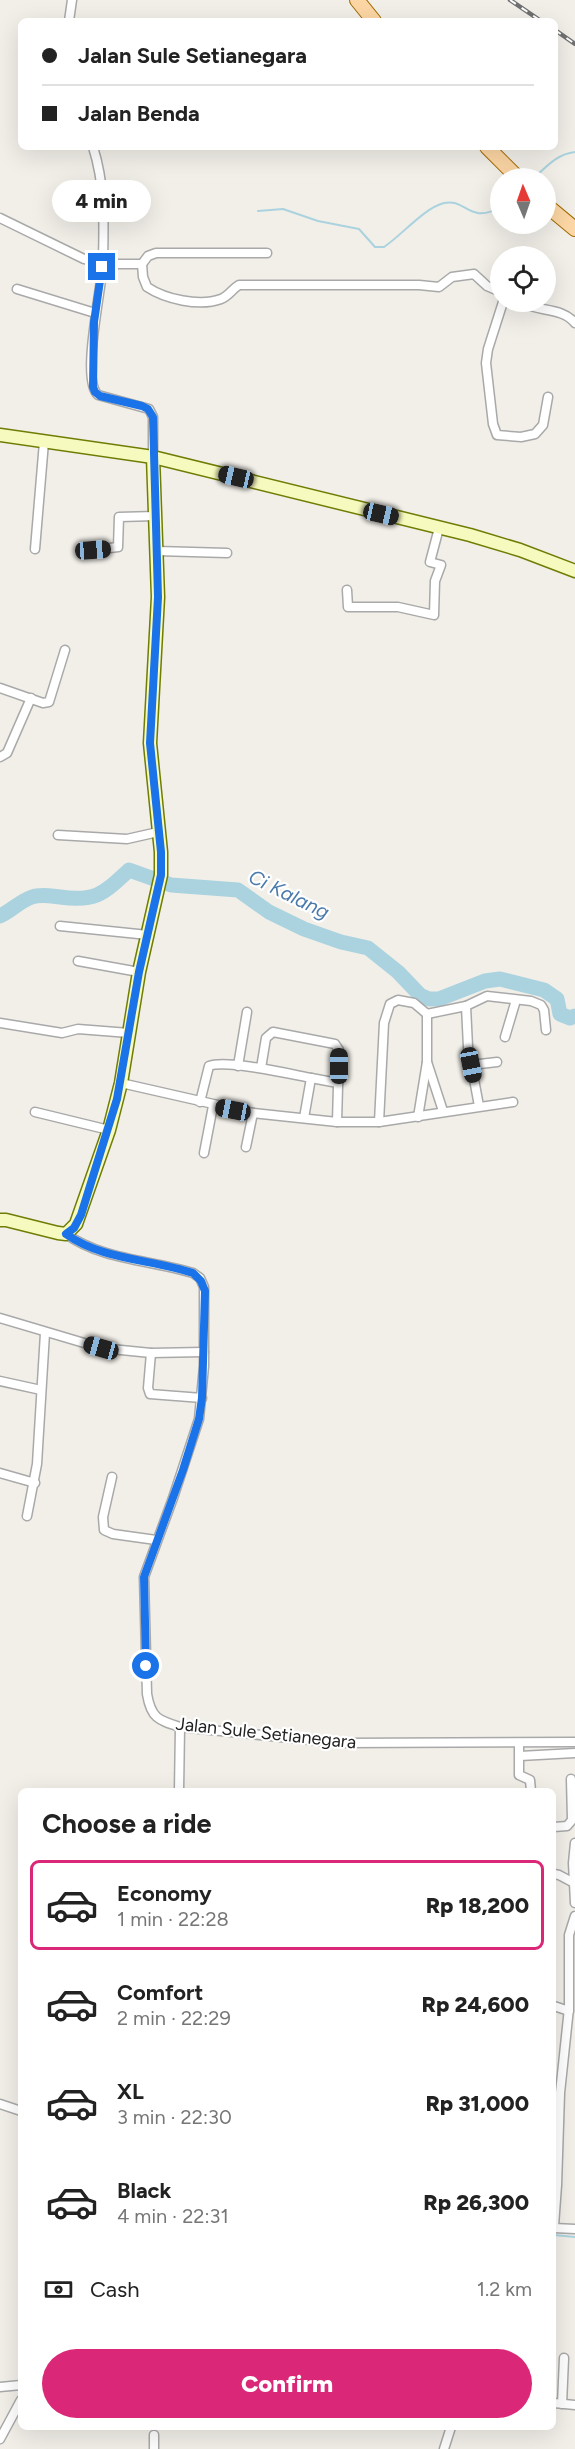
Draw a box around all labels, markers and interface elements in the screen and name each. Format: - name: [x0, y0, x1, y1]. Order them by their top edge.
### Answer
- text: Jalan Sule Setianegara: [78, 42, 307, 69]
- text: Jalan Benda: [78, 100, 200, 127]
- north arrow: [490, 168, 556, 234]
- map controls: [490, 168, 556, 312]
- callout: 4 min: [52, 180, 152, 222]
- text: 4 min: [75, 189, 128, 213]
- button: locate: [490, 246, 556, 312]
- route end: [88, 253, 115, 280]
- car: [216, 464, 256, 490]
- car: [361, 501, 401, 527]
- car: [74, 540, 112, 560]
- water label: Ci Kalang: [245, 864, 334, 924]
- car: [459, 1046, 483, 1084]
- car: [330, 1048, 348, 1084]
- car: [214, 1098, 252, 1122]
- car: [81, 1334, 121, 1362]
- route start: [132, 1652, 159, 1679]
- street label: Jalan Sule Setianegara: [175, 1713, 357, 1753]
- text: Choose a ride: [42, 1807, 211, 1840]
- icon: car: [45, 1878, 99, 1932]
- text: Economy: [117, 1880, 212, 1907]
- text: Rp 18,200: [426, 1892, 529, 1919]
- text: 1 min · 22:28: [117, 1907, 229, 1931]
- icon: car: [45, 1977, 99, 2031]
- text: Comfort: [117, 1979, 203, 2006]
- text: Rp 24,600: [422, 1991, 529, 2018]
- text: 2 min · 22:29: [117, 2006, 231, 2030]
- icon: car: [45, 2076, 99, 2130]
- text: XL: [117, 2078, 144, 2105]
- text: Rp 31,000: [425, 2090, 529, 2117]
- text: 3 min · 22:30: [117, 2105, 232, 2129]
- icon: car: [45, 2175, 99, 2229]
- text: Black: [117, 2177, 171, 2204]
- text: Rp 26,300: [423, 2189, 529, 2216]
- text: 4 min · 22:31: [117, 2204, 229, 2228]
- icon: cash: [42, 2273, 75, 2306]
- text: Cash: [90, 2276, 140, 2303]
- text: 1.2 km: [477, 2277, 532, 2301]
- button: Confirm: [42, 2349, 532, 2418]

